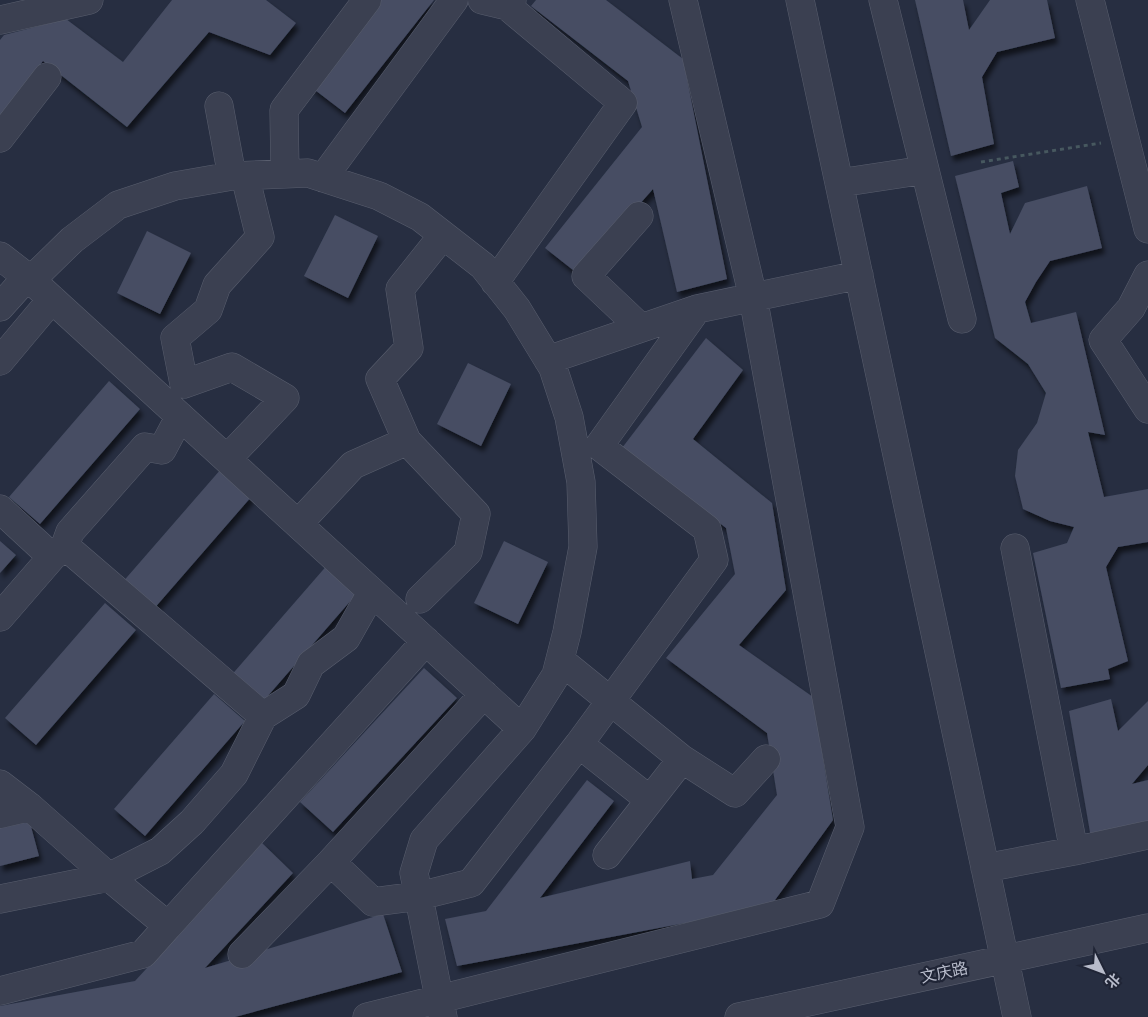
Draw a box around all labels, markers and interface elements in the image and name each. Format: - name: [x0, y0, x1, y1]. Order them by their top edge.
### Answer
- north arrow: [1078, 947, 1128, 997]
- street label: 文庆路: [918, 957, 970, 988]
- text: 北: [1101, 969, 1124, 992]

